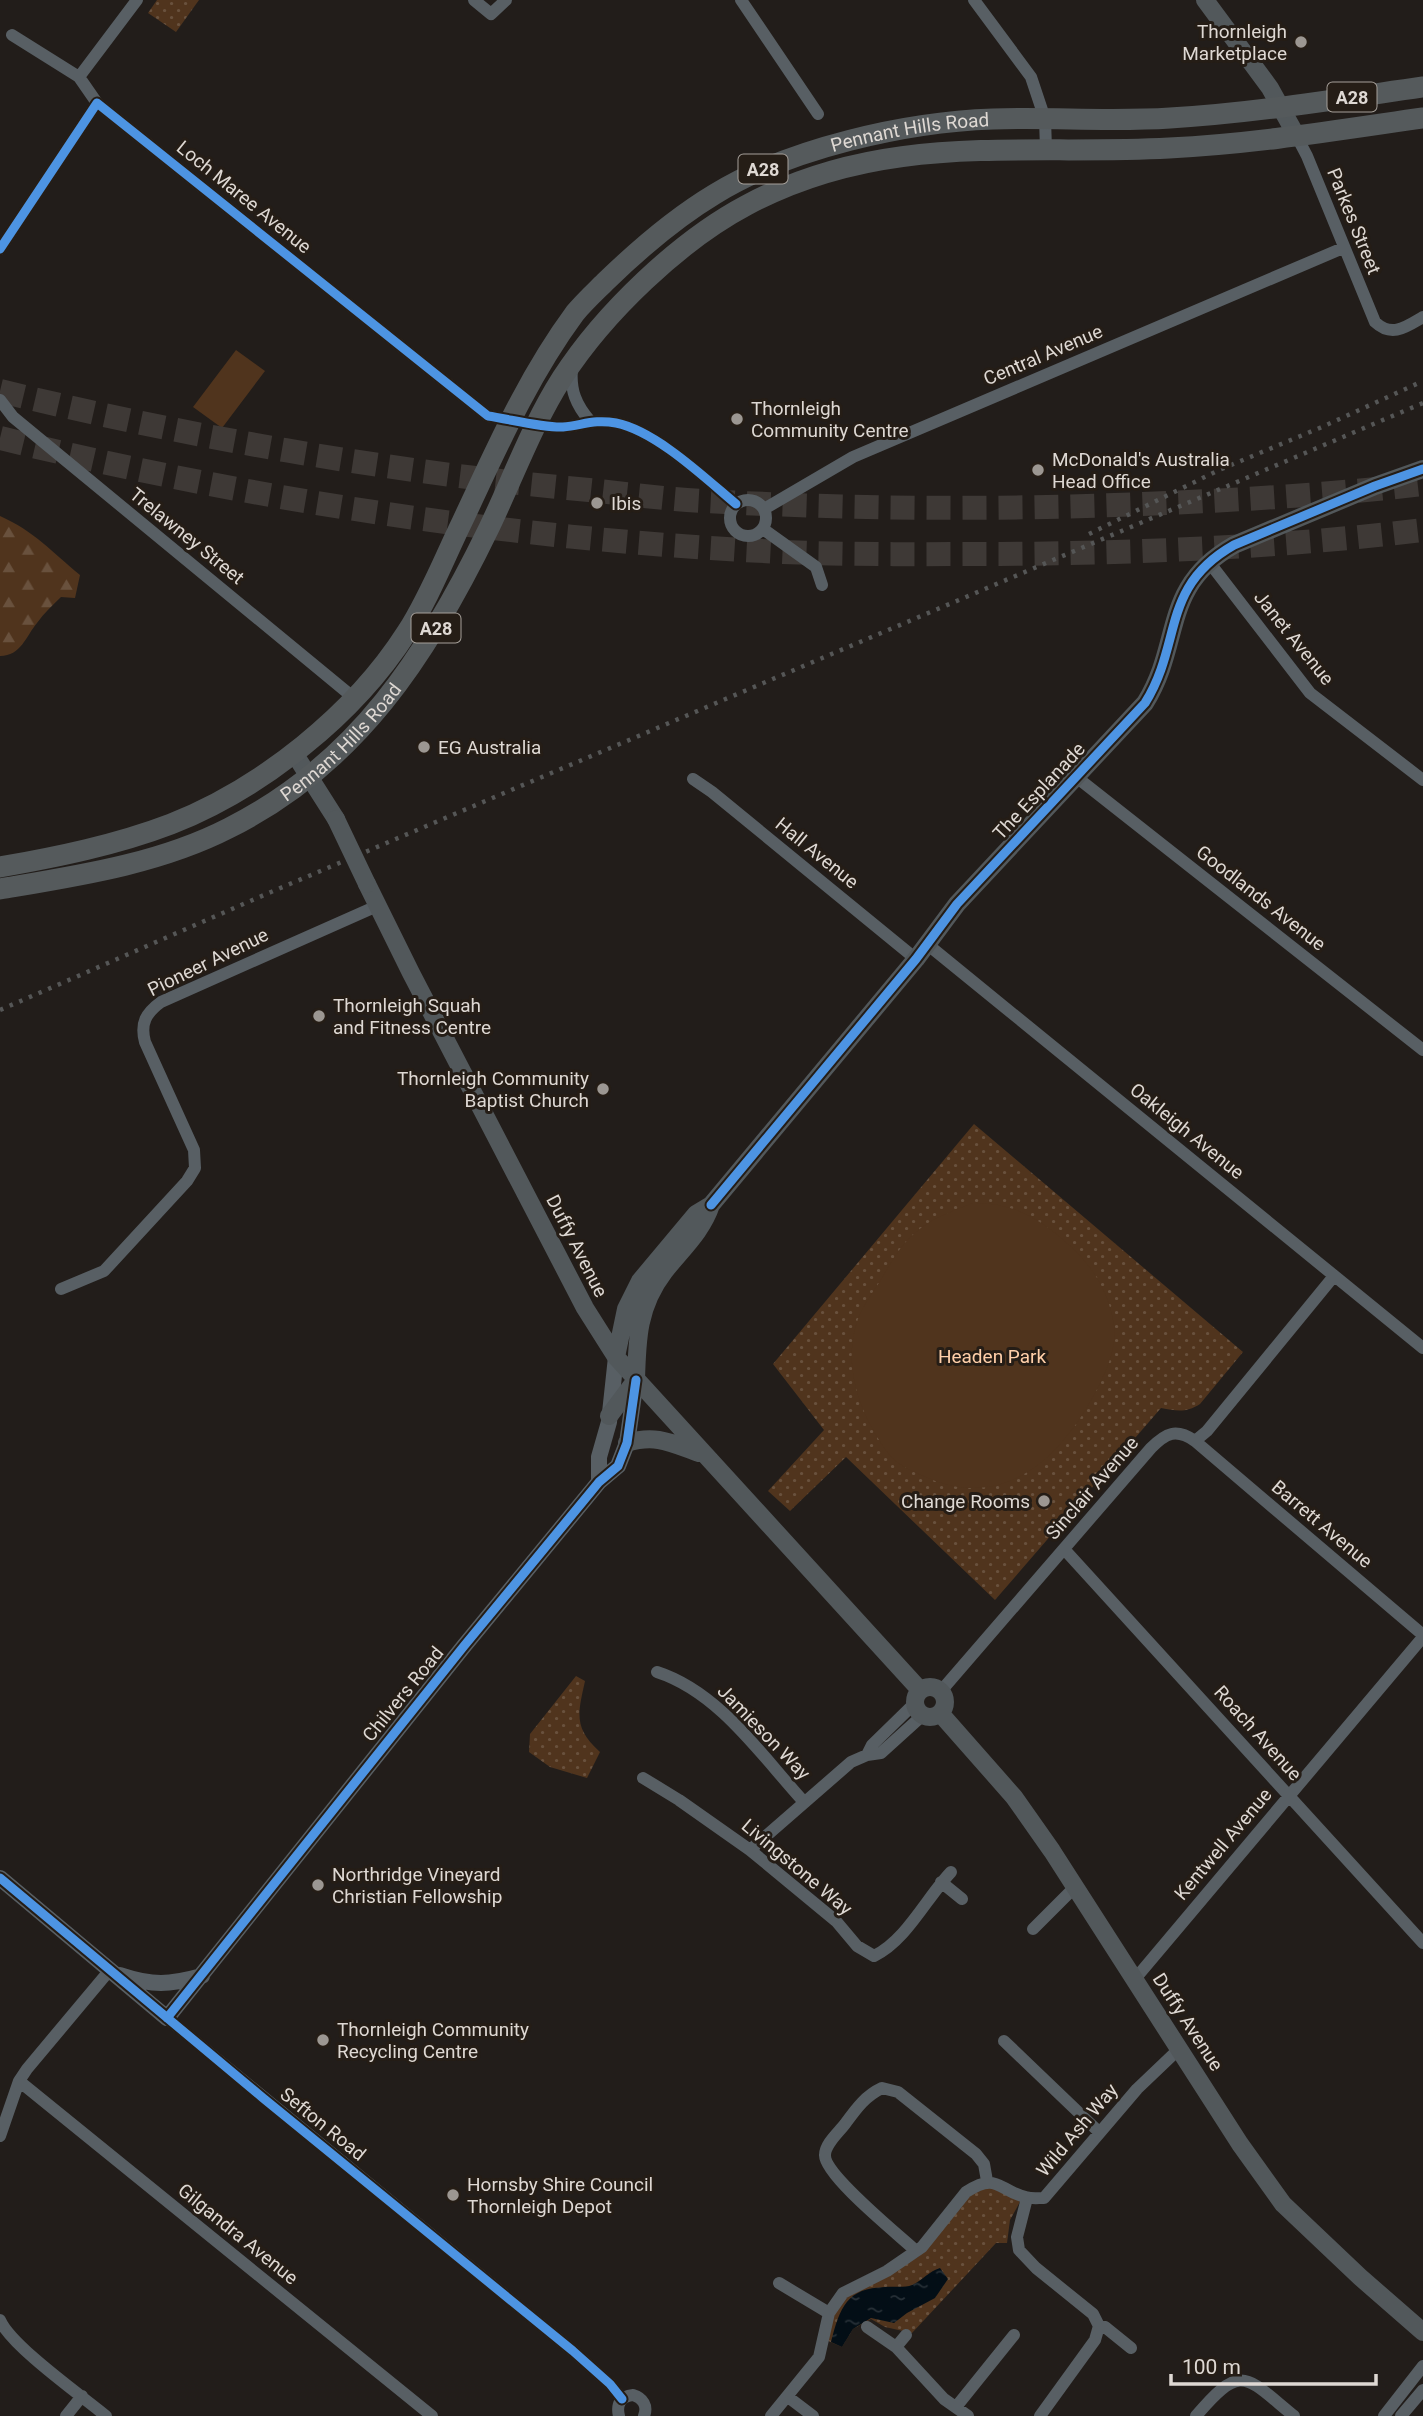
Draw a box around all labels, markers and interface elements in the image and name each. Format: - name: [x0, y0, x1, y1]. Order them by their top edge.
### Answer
- place label: Thornleigh Marketplace: [1182, 20, 1287, 65]
- marker: Thornleigh Marketplace: [1293, 34, 1309, 50]
- road number: A28: [1328, 82, 1376, 112]
- street label: Pennant Hills Road: [828, 108, 990, 156]
- street label: Loch Maree Avenue: [172, 136, 316, 258]
- road number: A28: [738, 154, 788, 184]
- street label: Parkes Street: [1322, 164, 1386, 278]
- street label: Central Avenue: [980, 320, 1106, 390]
- place label: Thornleigh Community Centre: [751, 397, 909, 442]
- marker: Thornleigh Community Centre: [729, 411, 745, 427]
- place label: McDonald's Australia Head Office: [1052, 448, 1230, 493]
- marker: McDonald's Australia Head Office: [1030, 462, 1046, 478]
- street label: Trelawney Street: [125, 483, 249, 589]
- place label: Ibis: [611, 492, 641, 515]
- marker: Ibis: [589, 495, 605, 511]
- street label: Janet Avenue: [1249, 586, 1339, 690]
- road number: A28: [412, 614, 460, 642]
- street label: Pennant Hills Road: [276, 678, 406, 806]
- place label: EG Australia: [438, 736, 541, 759]
- street label: The Esplanade: [988, 738, 1090, 844]
- marker: EG Australia: [416, 739, 432, 755]
- street label: Hall Avenue: [771, 813, 863, 893]
- street label: Goodlands Avenue: [1192, 840, 1330, 956]
- street label: Pioneer Avenue: [144, 923, 272, 1001]
- place label: Thornleigh Squah and Fitness Centre: [333, 994, 491, 1039]
- marker: Thornleigh Squah and Fitness Centre: [311, 1008, 327, 1024]
- place label: Thornleigh Community Baptist Church: [397, 1067, 589, 1112]
- street label: Oakleigh Avenue: [1125, 1078, 1249, 1184]
- marker: Thornleigh Community Baptist Church: [595, 1081, 611, 1097]
- street label: Duffy Avenue: [541, 1191, 613, 1301]
- park label: Headen Park: [938, 1345, 1046, 1368]
- street label: Sinclair Avenue: [1041, 1432, 1143, 1544]
- street label: Barrett Avenue: [1267, 1475, 1377, 1573]
- place label: Change Rooms: [901, 1490, 1030, 1513]
- marker: Change Rooms: [1036, 1493, 1052, 1509]
- street label: Chilvers Road: [358, 1642, 448, 1746]
- street label: Jamieson Way: [713, 1679, 815, 1785]
- street label: Roach Avenue: [1209, 1681, 1307, 1785]
- street label: Kentwell Avenue: [1170, 1783, 1276, 1905]
- street label: Livingstone Way: [737, 1814, 857, 1920]
- place label: Northridge Vineyard Christian Fellowship: [332, 1863, 502, 1908]
- marker: Northridge Vineyard Christian Fellowship: [310, 1877, 326, 1893]
- street label: Duffy Avenue: [1148, 1969, 1228, 2075]
- place label: Thornleigh Community Recycling Centre: [337, 2018, 529, 2063]
- marker: Thornleigh Community Recycling Centre: [315, 2032, 331, 2048]
- street label: Wild Ash Way: [1031, 2079, 1123, 2181]
- street label: Sefton Road: [275, 2082, 371, 2166]
- place label: Hornsby Shire Council Thornleigh Depot: [467, 2173, 653, 2218]
- street label: Gilgandra Avenue: [173, 2179, 303, 2289]
- marker: Hornsby Shire Council Thornleigh Depot: [445, 2187, 461, 2203]
- scale bar: [1171, 2342, 1376, 2386]
- text: 100 m: [1182, 2355, 1241, 2379]

